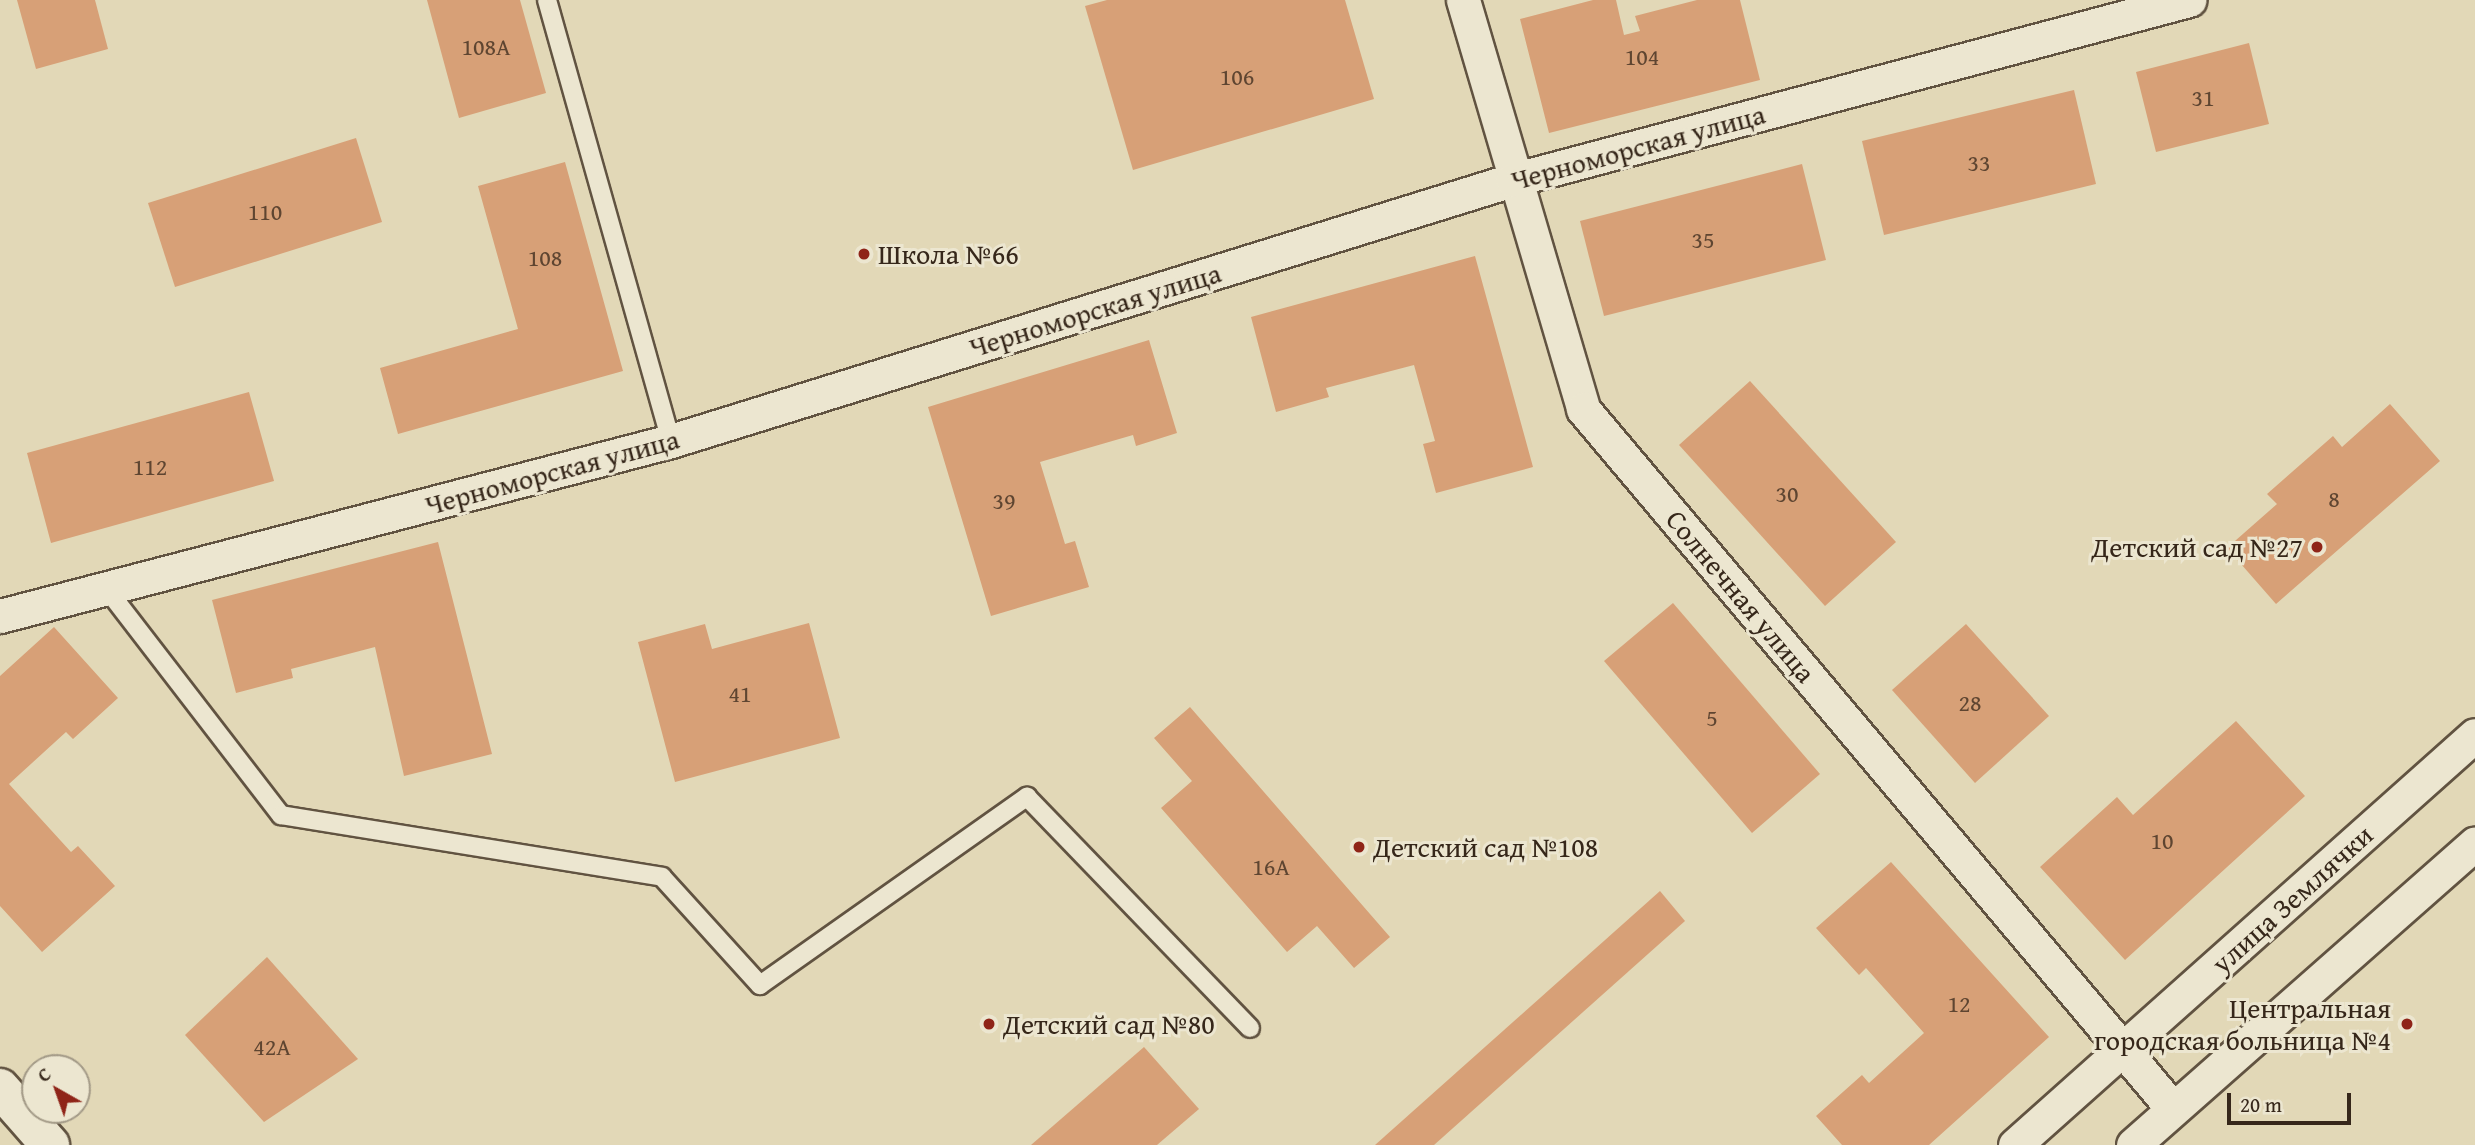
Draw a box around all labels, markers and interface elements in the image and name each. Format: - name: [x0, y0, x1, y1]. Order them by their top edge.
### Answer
- house number: 108А: [461, 33, 511, 61]
- house number: 104: [1625, 43, 1659, 71]
- house number: 106: [1220, 63, 1254, 91]
- house number: 31: [2191, 84, 2215, 112]
- street label: Черноморская улица: [1507, 97, 1769, 197]
- house number: 33: [1967, 149, 1991, 177]
- house number: 110: [248, 198, 282, 226]
- house number: 35: [1691, 226, 1715, 254]
- place label: Школа №66: [878, 237, 1019, 271]
- house number: 108: [528, 244, 562, 272]
- marker: Школа №66: [856, 246, 872, 262]
- street label: Черноморская улица: [965, 256, 1225, 364]
- street label: Черноморская улица: [421, 422, 683, 522]
- house number: 112: [133, 453, 167, 481]
- house number: 30: [1775, 480, 1799, 508]
- house number: 8: [2328, 485, 2340, 513]
- house number: 39: [992, 487, 1016, 515]
- street label: Солнечная улица: [1659, 503, 1823, 689]
- place label: Детский сад №27: [2091, 530, 2303, 564]
- marker: Детский сад №27: [2309, 539, 2325, 555]
- house number: 41: [728, 680, 752, 708]
- house number: 28: [1958, 689, 1982, 717]
- house number: 5: [1706, 704, 1718, 732]
- street label: улица Землячки: [2204, 818, 2380, 980]
- house number: 10: [2150, 827, 2174, 855]
- place label: Детский сад №108: [1373, 830, 1598, 864]
- marker: Детский сад №108: [1351, 839, 1367, 855]
- house number: 16А: [1252, 853, 1290, 881]
- house number: 12: [1947, 990, 1971, 1018]
- place label: Центральная городская больница №4: [2094, 991, 2391, 1057]
- place label: Детский сад №80: [1003, 1007, 1215, 1041]
- marker: Центральная городская больница №4: [2397, 1014, 2417, 1034]
- marker: Детский сад №80: [981, 1016, 997, 1032]
- house number: 42А: [253, 1033, 291, 1061]
- north arrow: [21, 1054, 91, 1124]
- text: С: [31, 1060, 57, 1089]
- scale bar: [2230, 1078, 2354, 1122]
- text: 20 m: [2240, 1089, 2282, 1120]

